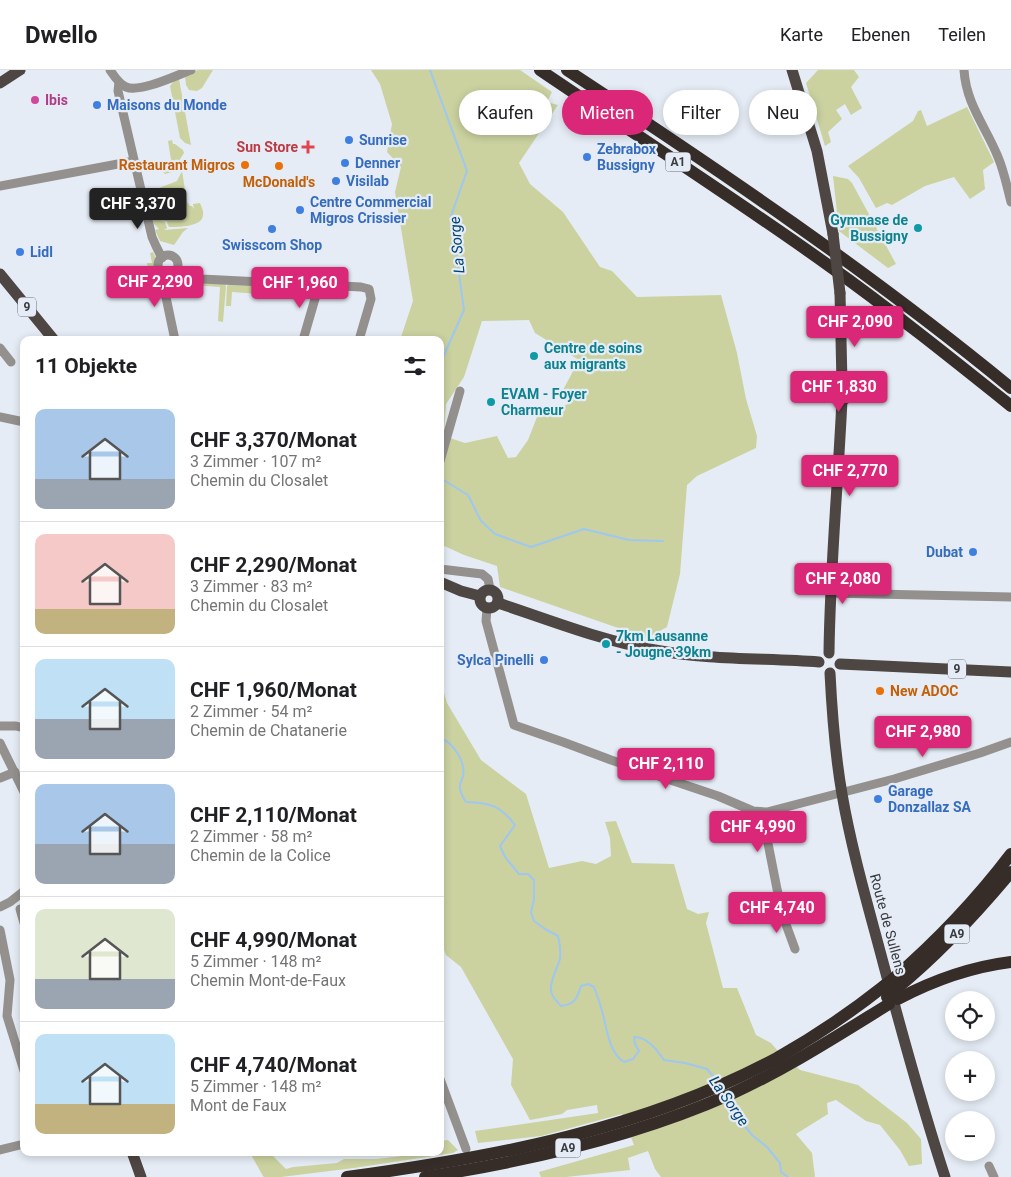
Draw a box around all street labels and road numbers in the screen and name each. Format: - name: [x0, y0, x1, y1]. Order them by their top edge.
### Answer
- road number: A1: [666, 152, 690, 171]
- road number: 9: [18, 298, 36, 316]
- road number: 9: [948, 660, 966, 678]
- street label: Route de Sullens: [867, 872, 909, 976]
- road number: A9: [944, 924, 970, 944]
- road number: A9: [556, 1138, 580, 1158]

